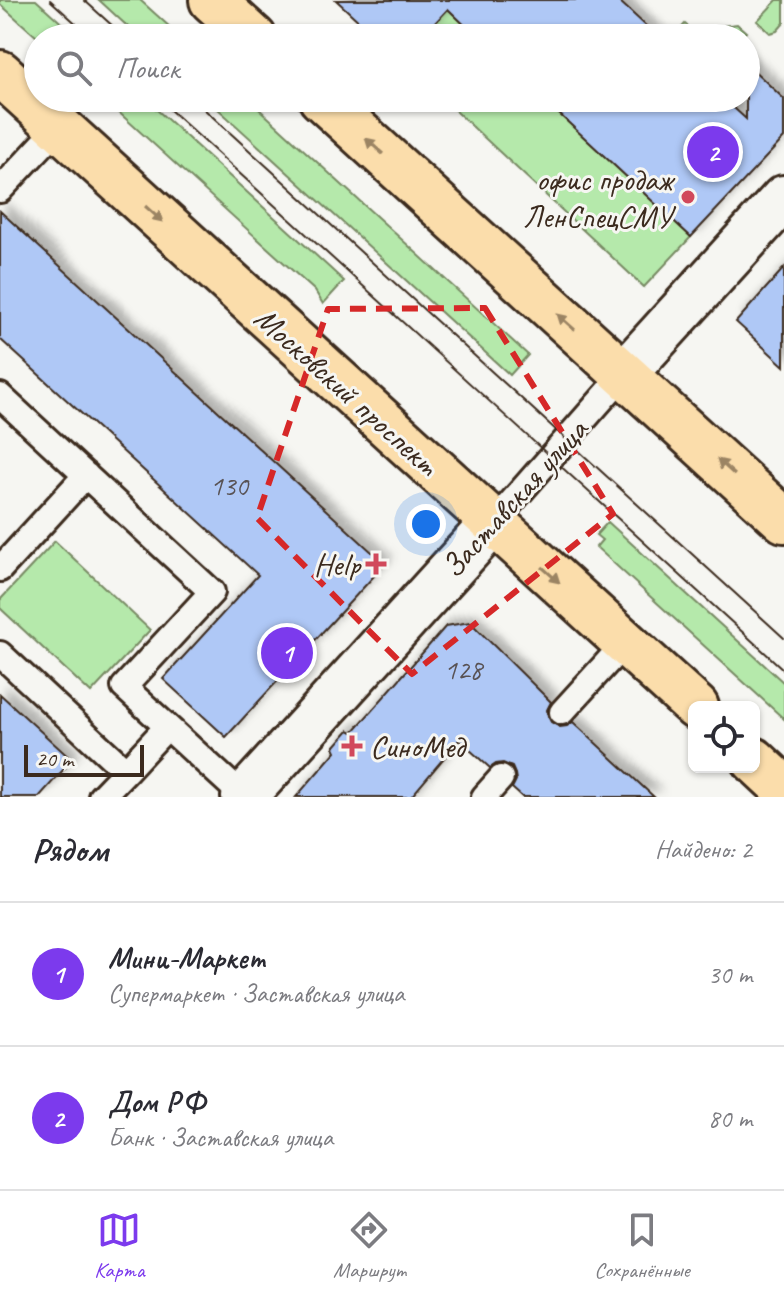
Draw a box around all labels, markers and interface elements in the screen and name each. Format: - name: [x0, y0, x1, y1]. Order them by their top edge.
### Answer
- search box: [24, 24, 760, 112]
- icon: search: [52, 46, 96, 90]
- text: Поиск: [116, 49, 179, 87]
- pin: 2: [687, 122, 739, 182]
- one-way arrow: [364, 138, 384, 155]
- place label: офис продаж ЛенСпецСМУ: [523, 159, 677, 237]
- marker: офис продаж ЛенСпецСМУ: [679, 188, 697, 206]
- one-way arrow: [145, 205, 164, 223]
- street label: Московский проспект: [246, 298, 448, 486]
- one-way arrow: [556, 313, 575, 331]
- street label: Заставская улица: [432, 409, 598, 586]
- one-way arrow: [717, 459, 737, 476]
- house number: 130: [210, 468, 250, 503]
- your location: [406, 504, 446, 544]
- place label: Help: [314, 544, 362, 585]
- marker: Help: [367, 555, 385, 573]
- one-way arrow: [541, 565, 560, 583]
- pin: 1: [261, 623, 313, 683]
- house number: 128: [444, 652, 484, 687]
- map controls: [688, 701, 760, 773]
- button: locate: [688, 701, 760, 773]
- place label: СиноМед: [370, 726, 467, 767]
- marker: СиноМед: [341, 735, 363, 757]
- scale bar: [24, 741, 144, 777]
- text: 20 m: [36, 745, 73, 773]
- text: Рядом: [32, 828, 108, 871]
- text: Найдено: 2: [655, 833, 752, 866]
- text: Мини-Маркет: [108, 939, 266, 977]
- text: 1: [52, 958, 64, 991]
- text: 30 m: [708, 958, 752, 991]
- text: Супермаркет · Заставская улица: [108, 977, 404, 1010]
- text: Дом РФ: [108, 1083, 206, 1121]
- text: 2: [52, 1102, 64, 1135]
- text: 80 m: [708, 1102, 752, 1135]
- text: Банк · Заставская улица: [108, 1121, 333, 1154]
- tab: Карта: [94, 1208, 145, 1284]
- tab: Маршрут: [333, 1208, 406, 1284]
- tab: Сохранённые: [594, 1208, 690, 1284]

